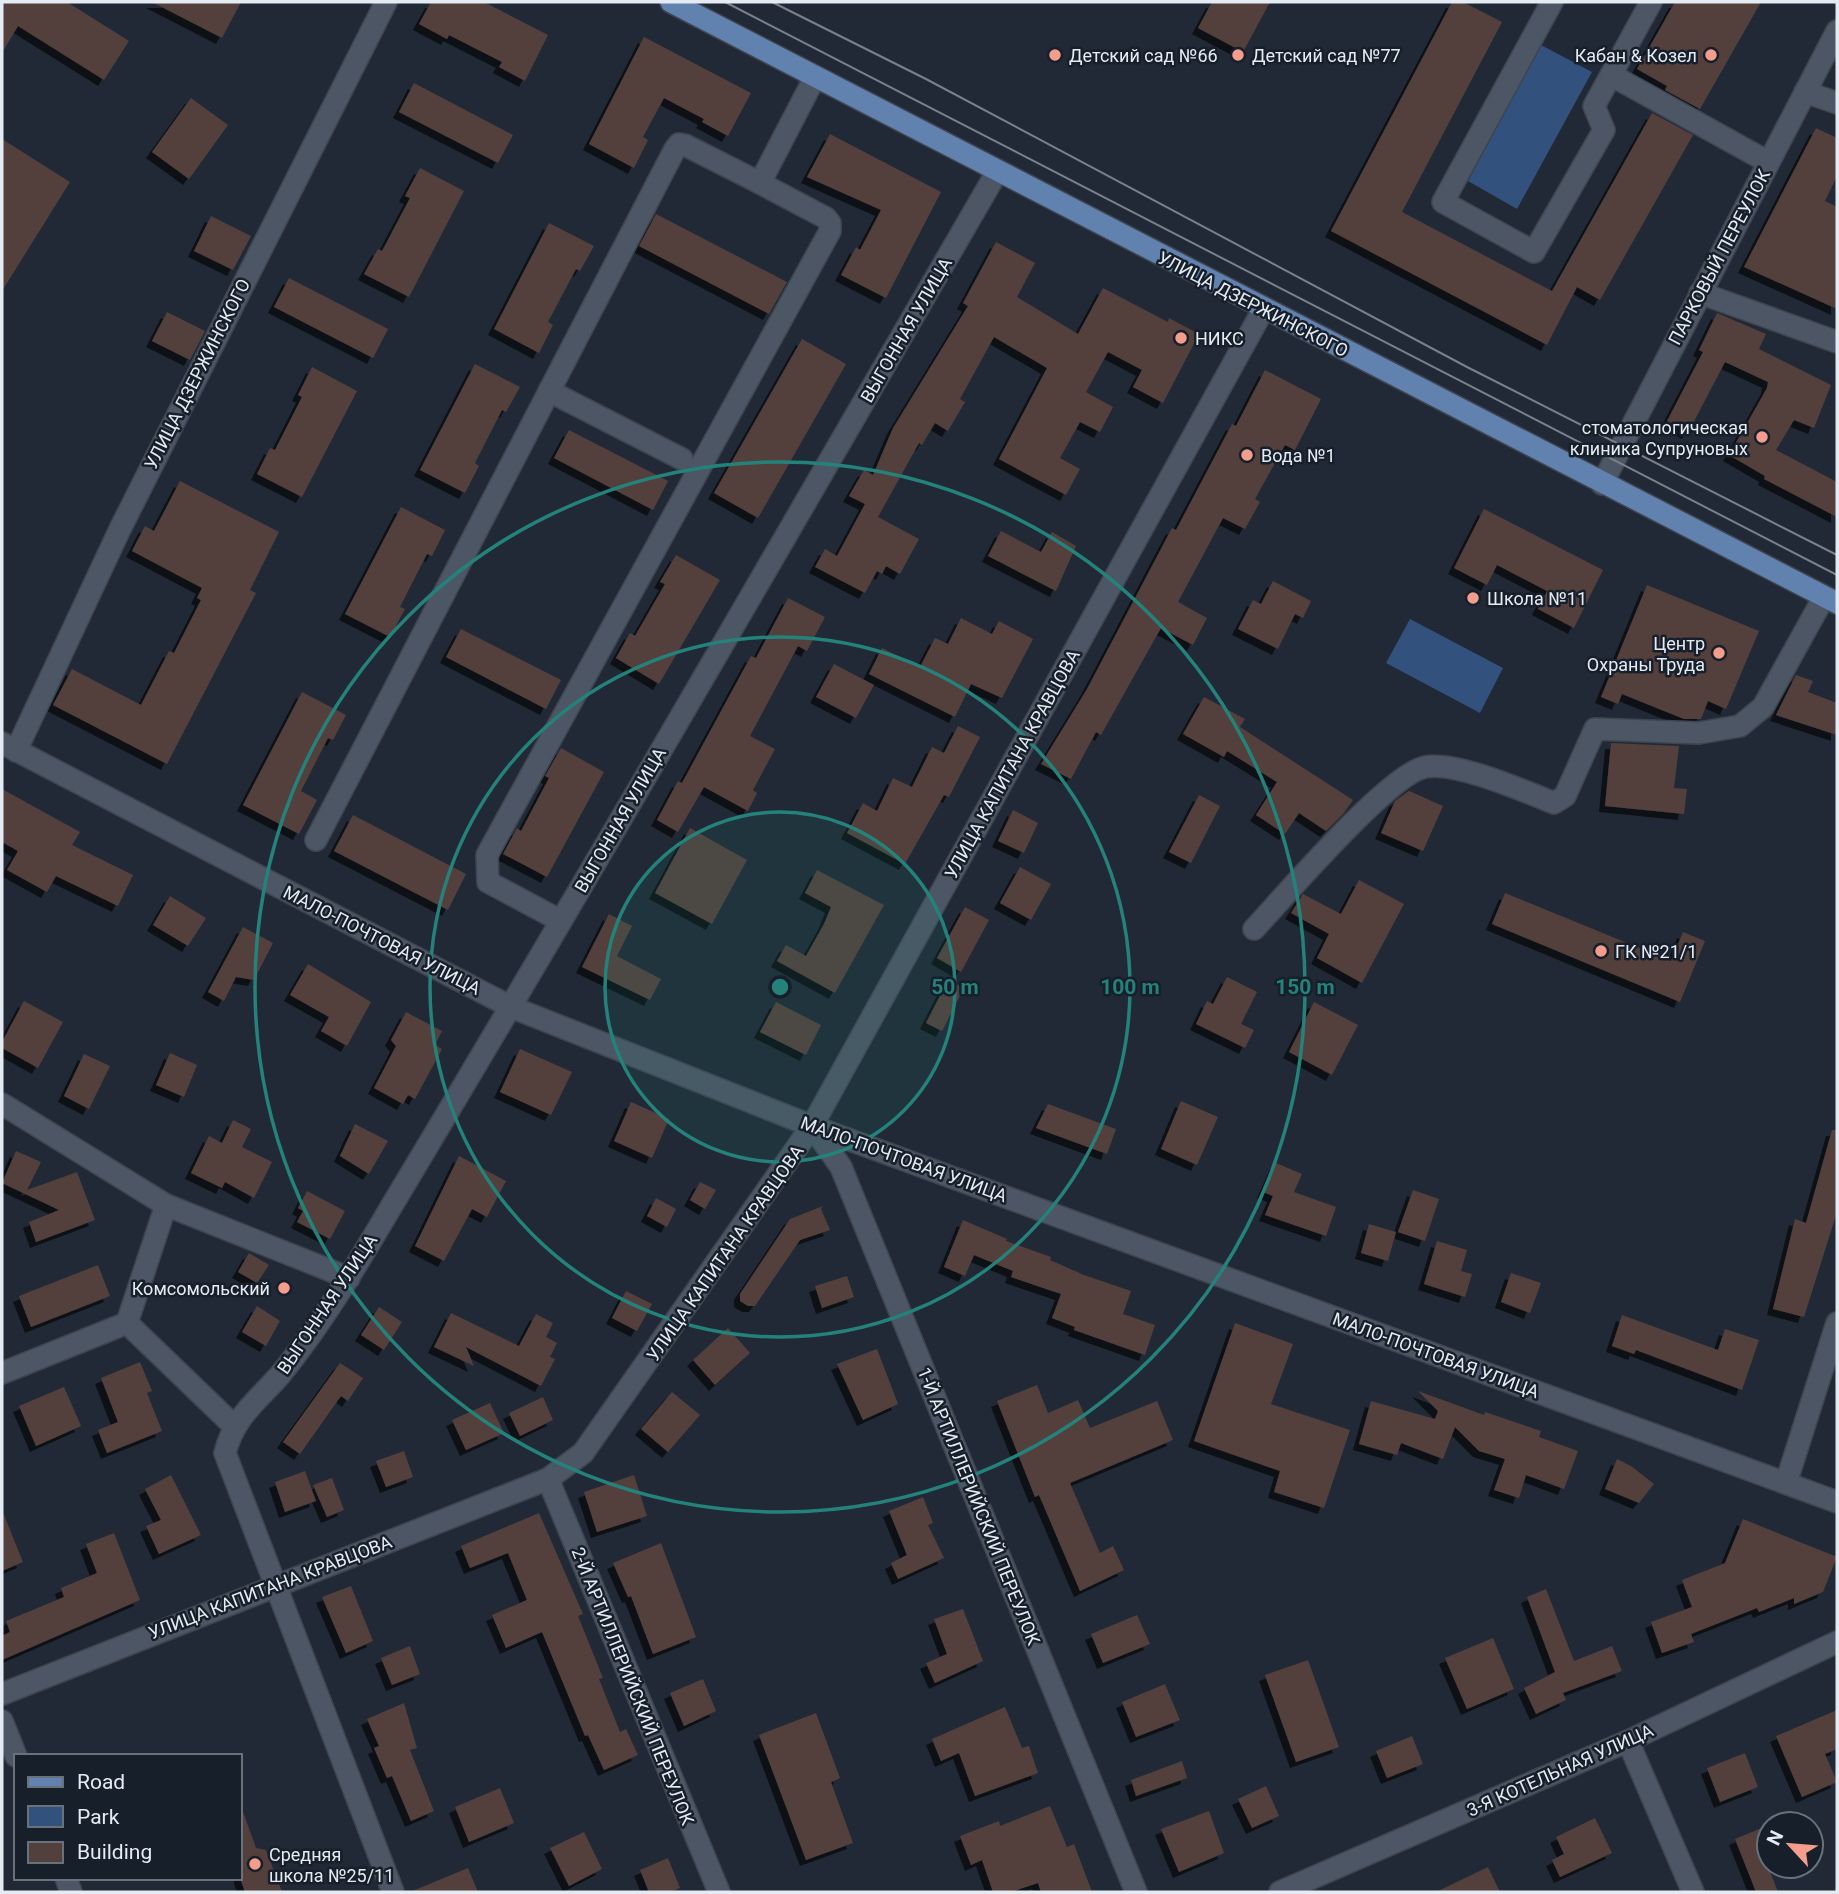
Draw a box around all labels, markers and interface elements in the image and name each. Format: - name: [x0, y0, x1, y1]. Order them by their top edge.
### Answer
- place label: Детский сад №66: [1069, 45, 1218, 66]
- place label: Детский сад №77: [1252, 45, 1401, 66]
- place label: Кабан & Козел: [1575, 45, 1697, 66]
- marker: Детский сад №66: [1047, 47, 1063, 63]
- marker: Детский сад №77: [1230, 47, 1246, 63]
- marker: Кабан & Козел: [1703, 47, 1719, 63]
- street label: ПАРКОВЫЙ ПЕРЕУЛОК: [1664, 165, 1774, 348]
- street label: УЛИЦА ДЗЕРЖИНСКОГО: [1154, 247, 1352, 361]
- street label: ВЫГОННАЯ УЛИЦА: [856, 254, 956, 406]
- street label: УЛИЦА ДЗЕРЖИНСКОГО: [140, 275, 254, 473]
- place label: НИКС: [1195, 328, 1244, 349]
- marker: НИКС: [1173, 330, 1189, 346]
- place label: стоматологическая клиника Супруновых: [1570, 417, 1748, 459]
- marker: стоматологическая клиника Супруновых: [1754, 429, 1770, 445]
- place label: Вода №1: [1261, 445, 1336, 466]
- marker: Вода №1: [1239, 447, 1255, 463]
- place label: Школа №11: [1487, 588, 1587, 609]
- marker: Школа №11: [1465, 590, 1481, 606]
- place label: Центр Охраны Труда: [1587, 633, 1705, 675]
- street label: УЛИЦА КАПИТАНА КРАВЦОВА: [940, 645, 1084, 882]
- marker: Центр Охраны Труда: [1711, 645, 1727, 661]
- street label: ВЫГОННАЯ УЛИЦА: [570, 744, 670, 896]
- street label: МАЛО-ПОЧТОВАЯ УЛИЦА: [280, 881, 484, 999]
- place label: ГК №21/1: [1615, 941, 1697, 962]
- marker: ГК №21/1: [1593, 943, 1609, 959]
- centre of rings: [768, 975, 792, 999]
- text: 50 m: [931, 975, 979, 999]
- text: 100 m: [1100, 975, 1160, 999]
- text: 150 m: [1275, 975, 1335, 999]
- street label: МАЛО-ПОЧТОВАЯ УЛИЦА: [798, 1112, 1010, 1206]
- street label: УЛИЦА КАПИТАНА КРАВЦОВА: [642, 1141, 808, 1365]
- street label: ВЫГОННАЯ УЛИЦА: [273, 1230, 382, 1378]
- place label: Комсомольский: [132, 1278, 270, 1299]
- marker: Комсомольский: [276, 1280, 292, 1296]
- street label: МАЛО-ПОЧТОВАЯ УЛИЦА: [1330, 1308, 1542, 1402]
- street label: 1-Й АРТИЛЛЕРИЙСКИЙ ПЕРЕУЛОК: [913, 1364, 1045, 1648]
- street label: УЛИЦА КАПИТАНА КРАВЦОВА: [145, 1531, 395, 1643]
- street label: 2-Й АРТИЛЛЕРИЙСКИЙ ПЕРЕУЛОК: [567, 1544, 699, 1828]
- street label: 3-Я КОТЕЛЬНАЯ УЛИЦА: [1464, 1719, 1657, 1821]
- legend: [14, 1754, 242, 1880]
- text: Road: [77, 1770, 125, 1794]
- text: Park: [77, 1805, 120, 1829]
- north arrow: [1755, 1810, 1825, 1880]
- text: N: [1762, 1827, 1788, 1849]
- text: Building: [77, 1840, 152, 1864]
- place label: Средняя школа №25/11: [269, 1844, 394, 1886]
- marker: Средняя школа №25/11: [247, 1856, 263, 1872]

